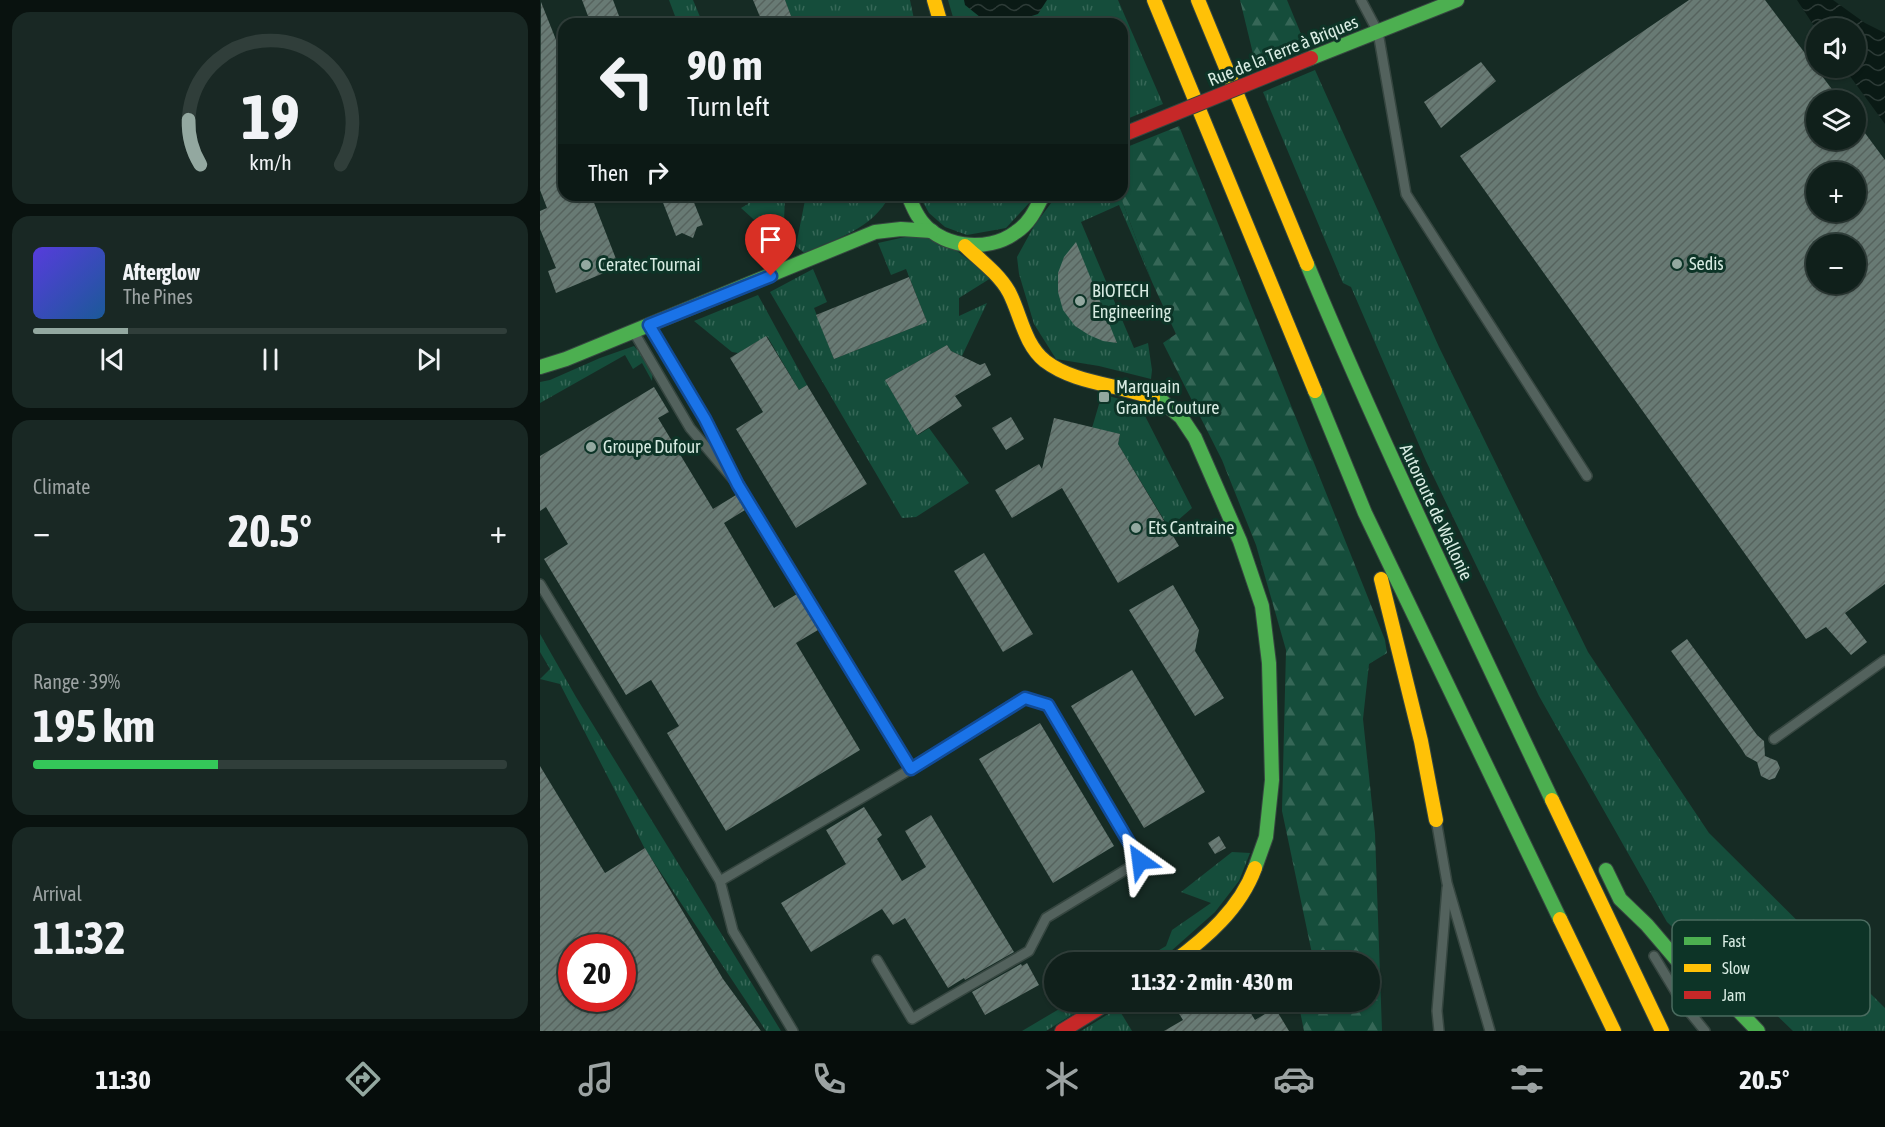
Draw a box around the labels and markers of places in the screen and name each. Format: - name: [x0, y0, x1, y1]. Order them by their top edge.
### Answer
- pin: [745, 214, 796, 276]
- place label: Sedis: [1689, 253, 1724, 274]
- place label: Ceratec Tournai: [598, 254, 700, 275]
- marker: Sedis: [1670, 257, 1684, 271]
- marker: Ceratec Tournai: [579, 258, 593, 272]
- place label: BIOTECH Engineering: [1092, 280, 1171, 322]
- marker: BIOTECH Engineering: [1073, 294, 1087, 308]
- place label: Marquain Grande Couture: [1116, 376, 1219, 418]
- marker: Marquain Grande Couture: [1097, 390, 1111, 404]
- place label: Groupe Dufour: [603, 436, 701, 457]
- marker: Groupe Dufour: [584, 440, 598, 454]
- place label: Ets Cantraine: [1148, 517, 1234, 538]
- marker: Ets Cantraine: [1129, 521, 1143, 535]

